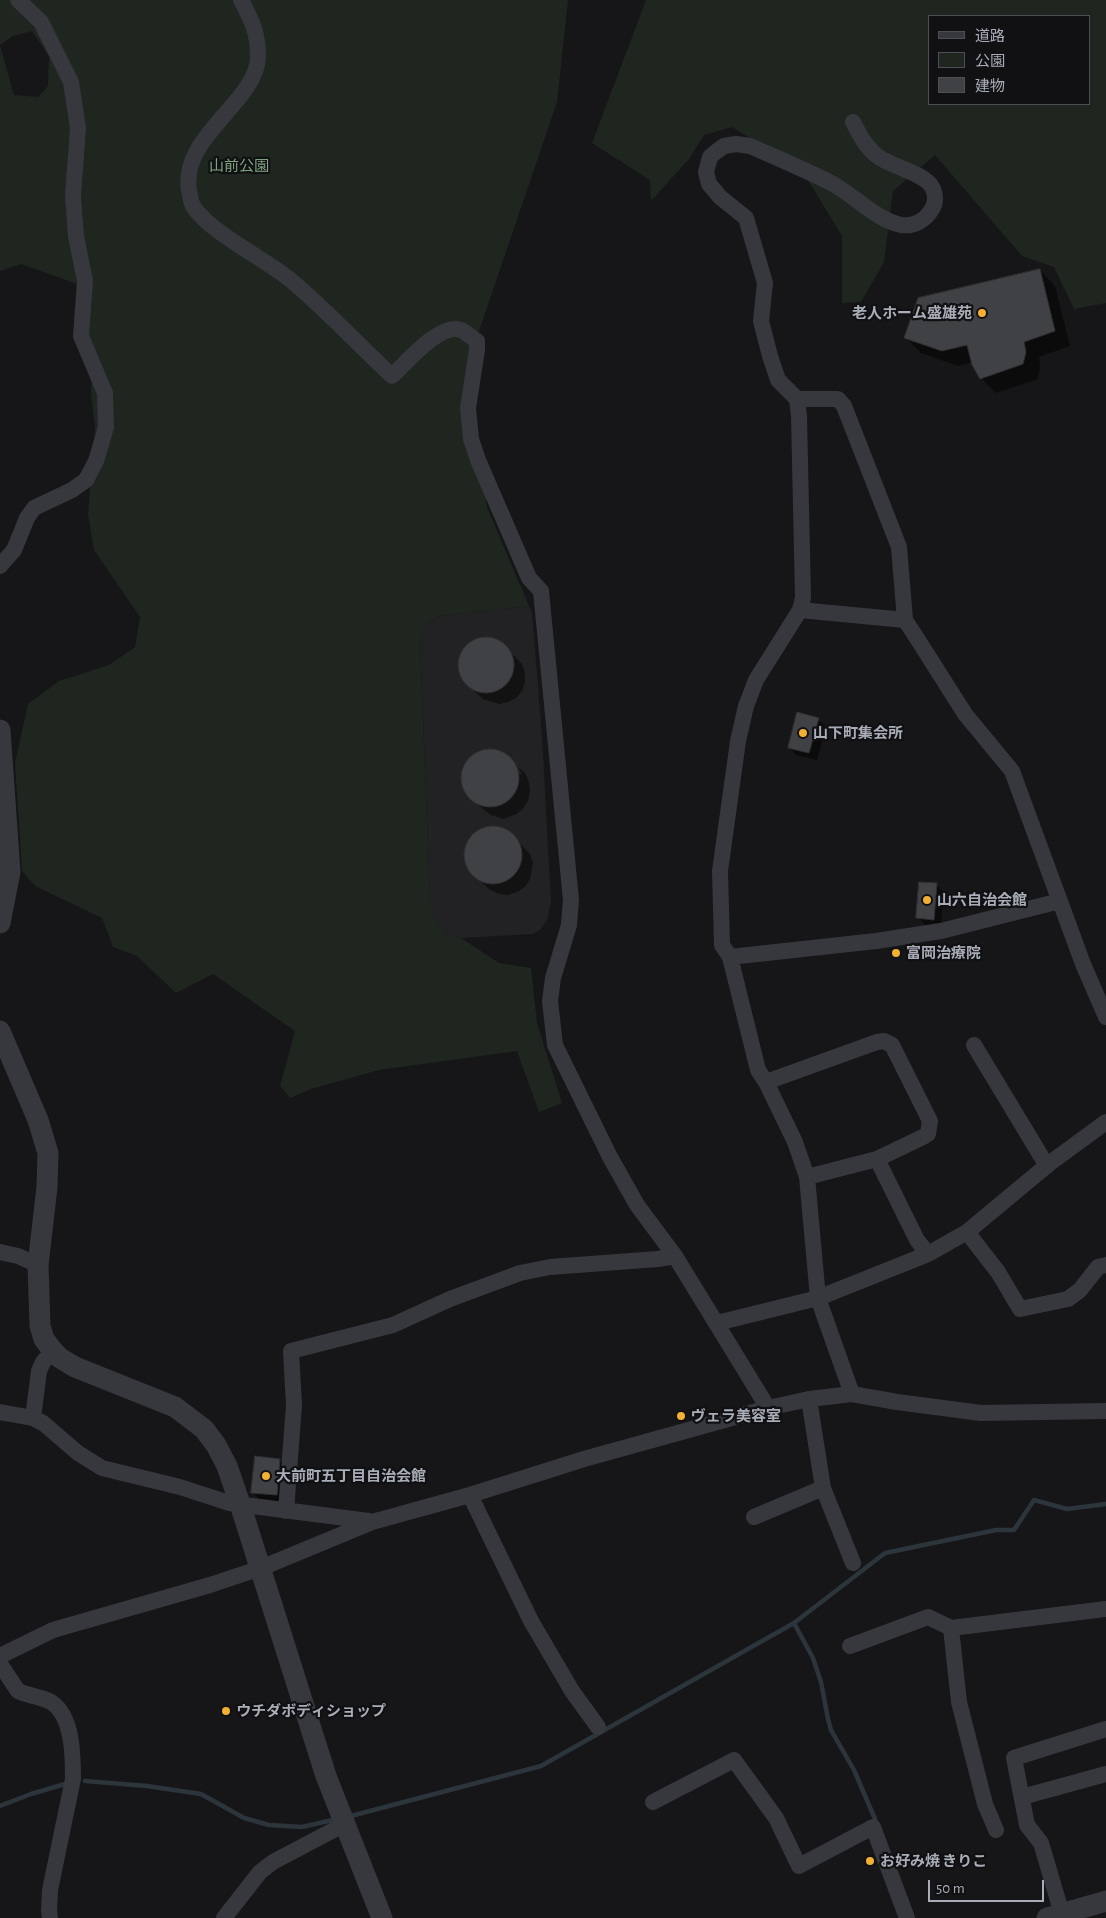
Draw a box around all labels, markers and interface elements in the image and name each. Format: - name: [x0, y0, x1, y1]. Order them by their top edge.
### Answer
- legend: [928, 15, 1091, 105]
- text: 道路: [975, 29, 1005, 44]
- text: 公園: [975, 54, 1005, 69]
- text: 建物: [975, 79, 1005, 94]
- park label: 山前公園: [209, 157, 269, 175]
- place label: 老人ホーム盛雄苑: [852, 304, 972, 322]
- marker: 老人ホーム盛雄苑: [976, 307, 988, 319]
- place label: 山下町集会所: [813, 724, 903, 742]
- marker: 山下町集会所: [797, 727, 809, 739]
- place label: 山六自治会館: [937, 891, 1027, 909]
- marker: 山六自治会館: [921, 894, 933, 906]
- place label: 富岡治療院: [906, 944, 981, 962]
- marker: 富岡治療院: [890, 947, 902, 959]
- place label: ヴェラ美容室: [691, 1407, 781, 1425]
- marker: ヴェラ美容室: [675, 1410, 687, 1422]
- place label: 大前町五丁目自治会館: [276, 1467, 426, 1485]
- marker: 大前町五丁目自治会館: [260, 1470, 272, 1482]
- place label: ウチダボディショップ: [236, 1702, 386, 1720]
- marker: ウチダボディショップ: [220, 1705, 232, 1717]
- place label: お好み焼 きりこ: [880, 1852, 987, 1870]
- marker: お好み焼 きりこ: [864, 1855, 876, 1867]
- scale bar: [931, 1870, 1047, 1902]
- text: 50 m: [936, 1881, 965, 1896]

